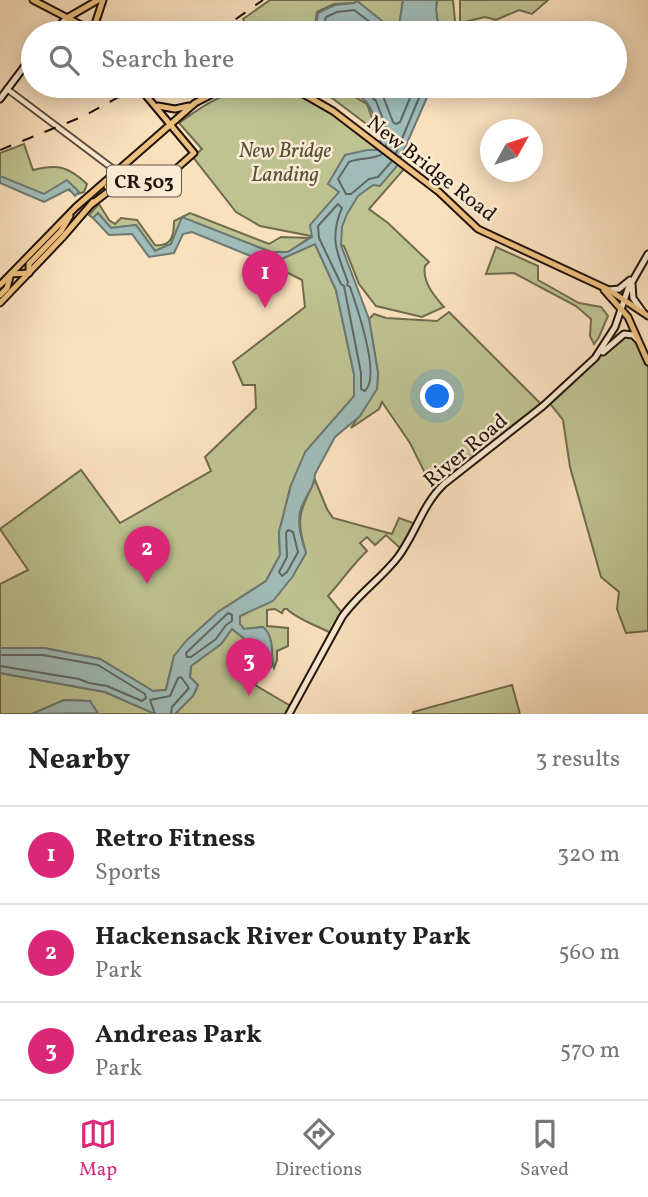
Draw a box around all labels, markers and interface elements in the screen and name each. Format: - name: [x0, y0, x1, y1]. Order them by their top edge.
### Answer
- search box: [21, 21, 627, 98]
- icon: search: [45, 41, 83, 79]
- text: Search here: [101, 42, 234, 78]
- street label: New Bridge Road: [360, 109, 502, 229]
- north arrow: [480, 119, 543, 182]
- park label: New Bridge Landing: [239, 137, 332, 190]
- road number: CR 503: [107, 166, 181, 196]
- pin: 1: [242, 250, 288, 308]
- your location: [420, 379, 454, 413]
- street label: River Road: [418, 407, 514, 495]
- pin: 2: [124, 526, 170, 584]
- pin: 3: [226, 638, 272, 696]
- text: Nearby: [28, 739, 130, 781]
- text: 3 results: [535, 744, 620, 776]
- text: Retro Fitness: [95, 821, 256, 857]
- text: 1: [46, 839, 56, 871]
- text: 320 m: [557, 839, 620, 871]
- text: Sports: [95, 857, 161, 889]
- text: Hackensack River County Park: [95, 919, 471, 955]
- text: 2: [45, 937, 57, 969]
- text: 560 m: [559, 937, 620, 969]
- text: Park: [95, 955, 142, 987]
- text: Andreas Park: [95, 1017, 262, 1053]
- text: 3: [45, 1035, 57, 1067]
- text: 570 m: [560, 1035, 620, 1067]
- text: Park: [95, 1053, 142, 1085]
- tab: Map: [79, 1115, 117, 1183]
- tab: Directions: [275, 1115, 362, 1183]
- tab: Saved: [520, 1115, 569, 1183]

